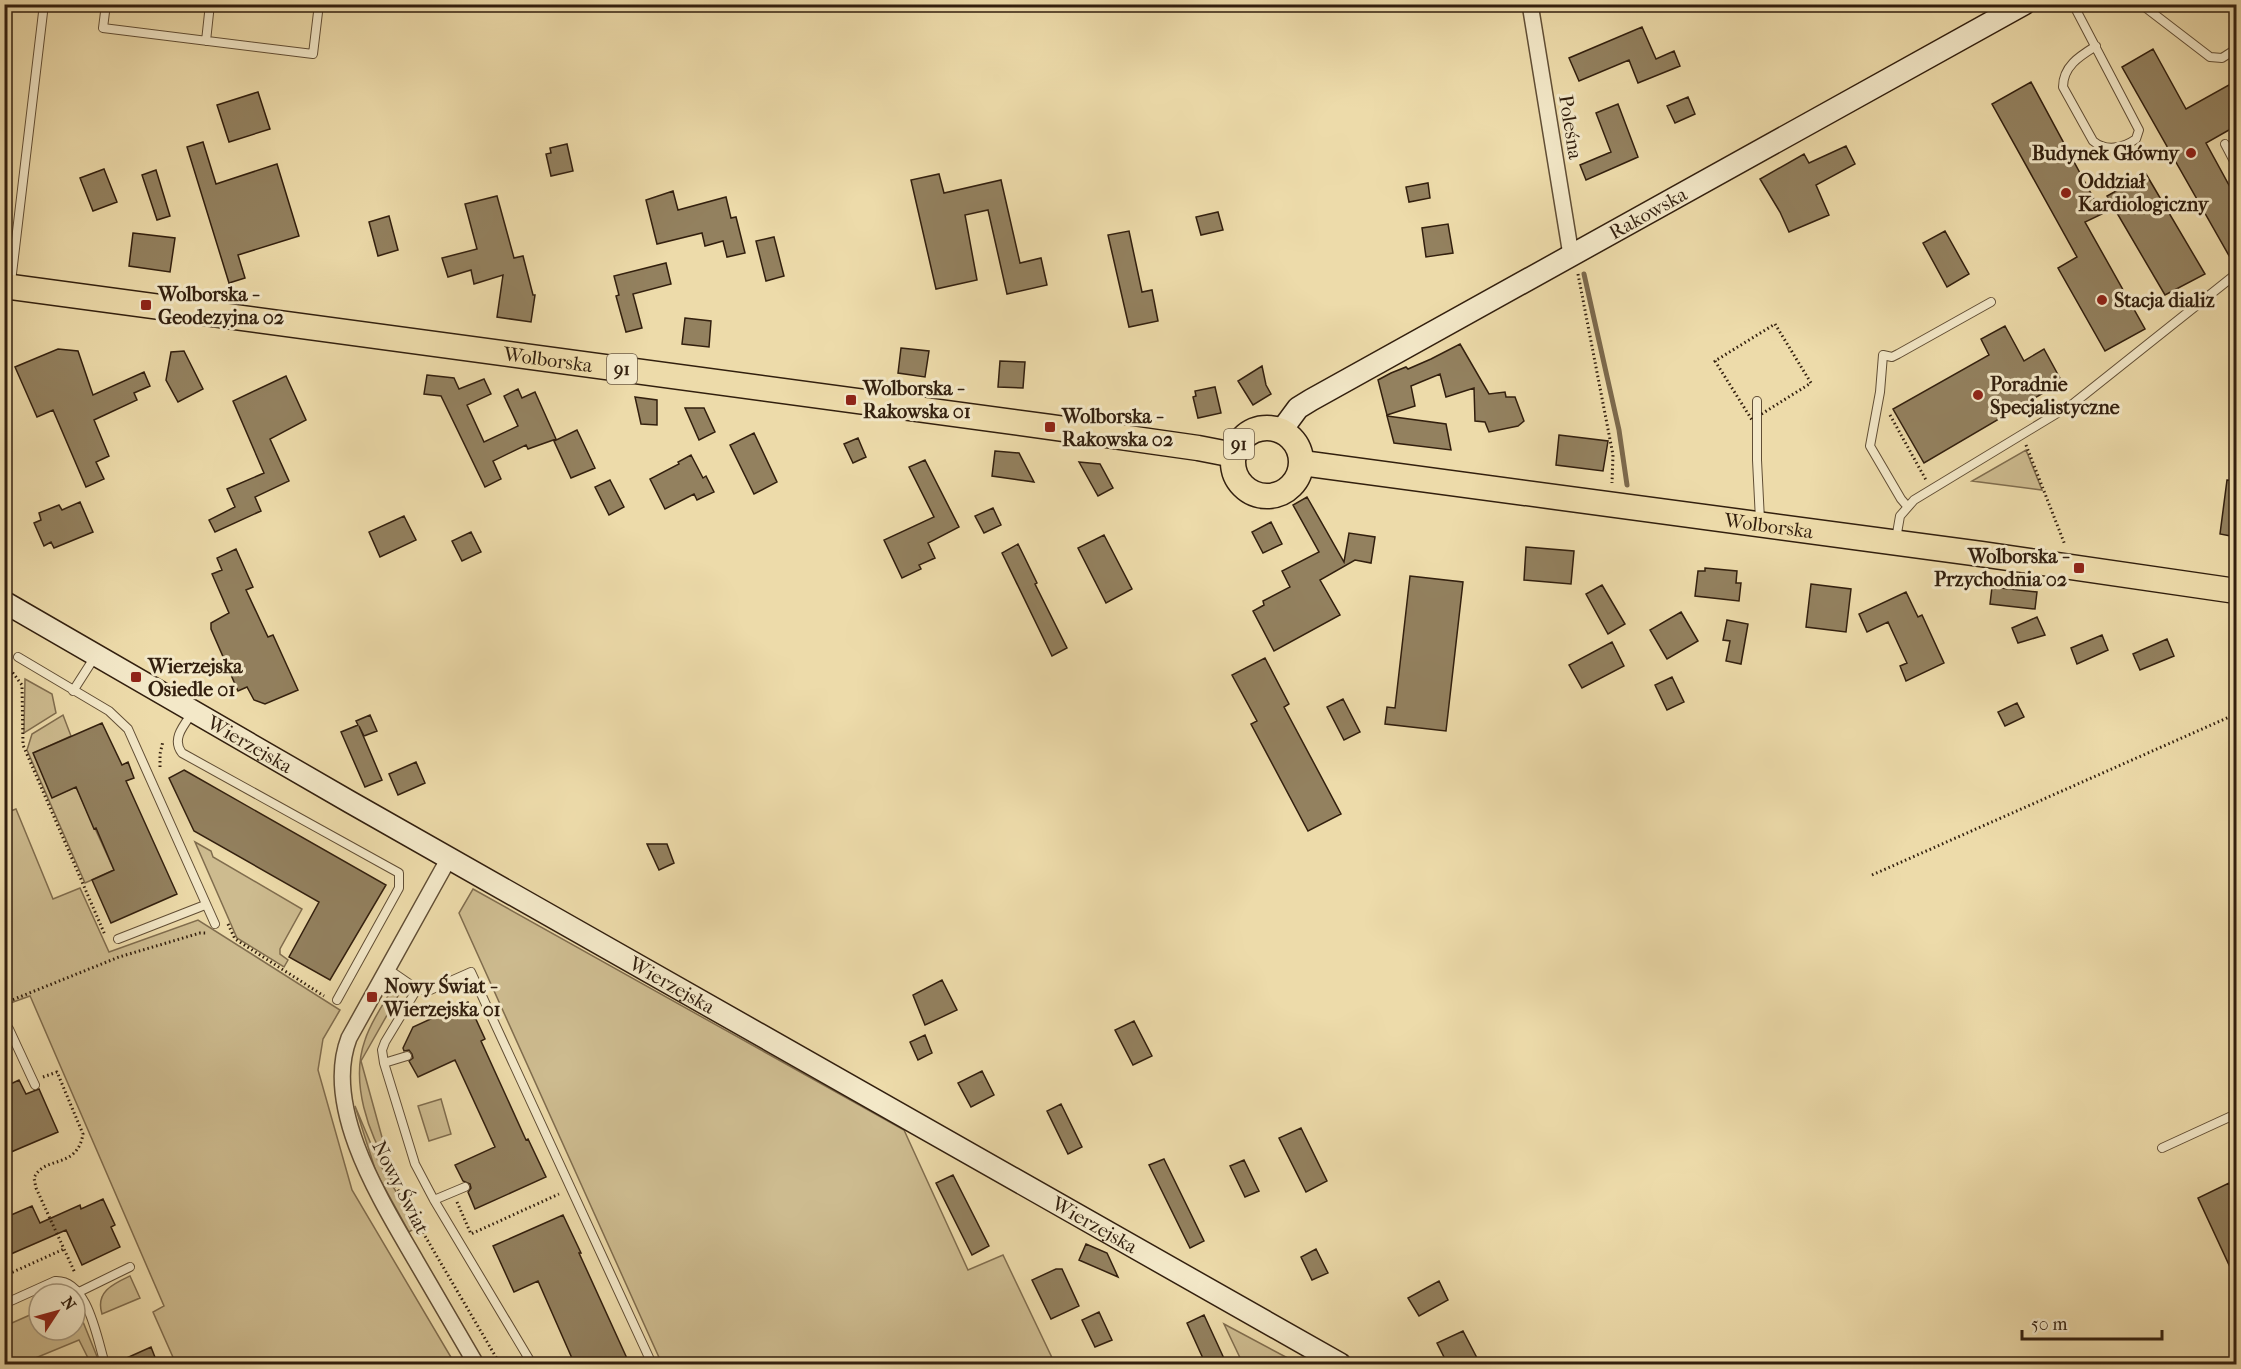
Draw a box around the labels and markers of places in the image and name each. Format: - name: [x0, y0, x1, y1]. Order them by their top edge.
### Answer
- place label: Budynek Główny: [2032, 142, 2180, 165]
- marker: Budynek Główny: [2184, 146, 2198, 160]
- place label: Oddział Kardiologiczny: [2078, 170, 2210, 216]
- marker: Oddział Kardiologiczny: [2059, 186, 2073, 200]
- place label: Wolborska - Geodezyjna 02: [157, 283, 284, 329]
- place label: Stacja dializ: [2114, 289, 2215, 312]
- marker: Stacja dializ: [2095, 293, 2109, 307]
- marker: Wolborska - Geodezyjna 02: [139, 298, 153, 312]
- place label: Poradnie Specjalistyczne: [1990, 373, 2120, 419]
- place label: Wolborska - Rakowska 01: [862, 377, 971, 423]
- marker: Poradnie Specjalistyczne: [1971, 388, 1985, 402]
- marker: Wolborska - Rakowska 01: [844, 393, 858, 407]
- place label: Wolborska - Rakowska 02: [1061, 405, 1173, 451]
- marker: Wolborska - Rakowska 02: [1043, 420, 1057, 434]
- place label: Wolborska - Przychodnia 02: [1934, 545, 2070, 591]
- marker: Wolborska - Przychodnia 02: [2072, 561, 2086, 575]
- place label: Wierzejska Osiedle 01: [147, 655, 243, 701]
- marker: Wierzejska Osiedle 01: [129, 670, 143, 684]
- place label: Nowy Świat - Wierzejska 01: [383, 973, 501, 1021]
- marker: Nowy Świat - Wierzejska 01: [365, 990, 379, 1004]

